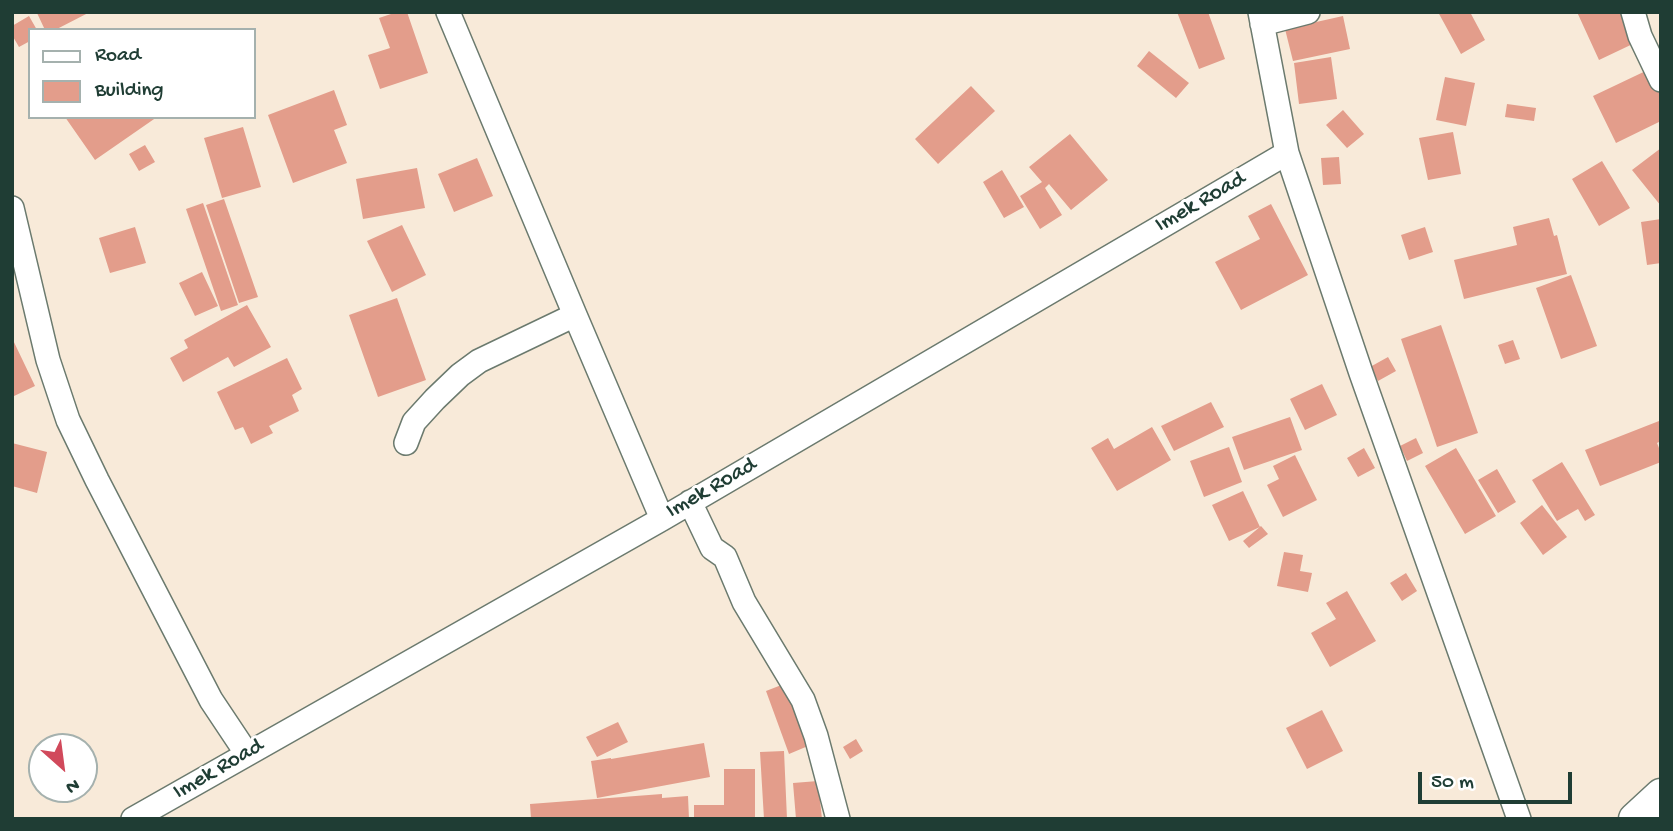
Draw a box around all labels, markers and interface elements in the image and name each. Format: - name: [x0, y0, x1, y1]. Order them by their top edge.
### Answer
- legend: [28, 28, 256, 119]
- text: Road: [95, 44, 141, 69]
- text: Building: [95, 79, 164, 104]
- street label: Imek Road: [1151, 166, 1251, 240]
- street label: Imek Road: [662, 452, 762, 526]
- north arrow: [28, 733, 98, 803]
- street label: Imek Road: [169, 733, 269, 807]
- scale bar: [1421, 758, 1575, 802]
- text: 50 m: [1431, 771, 1474, 796]
- text: N: [61, 772, 83, 798]

